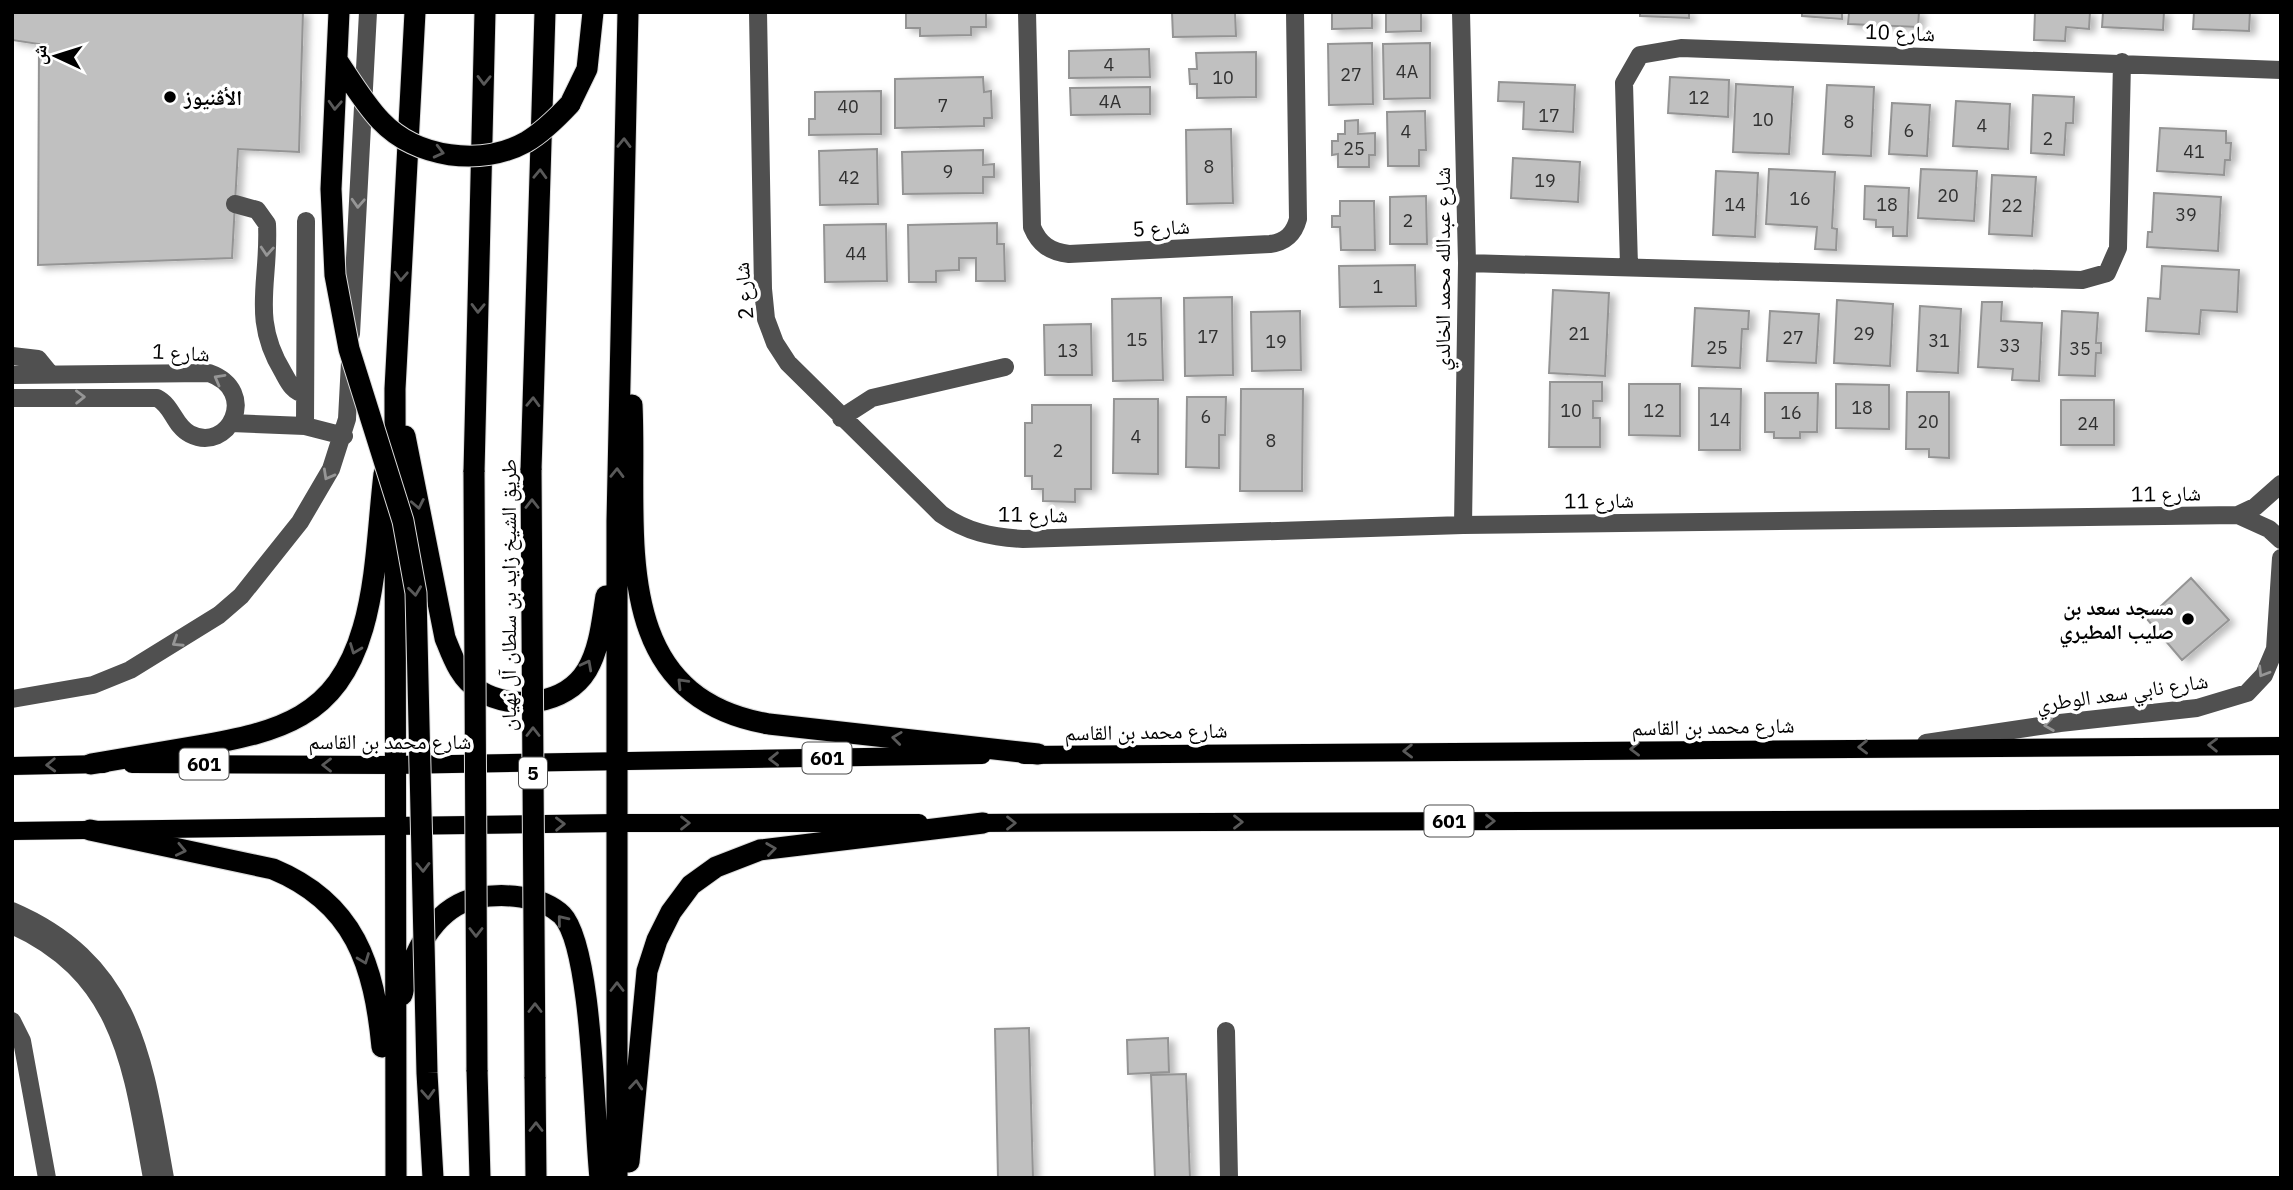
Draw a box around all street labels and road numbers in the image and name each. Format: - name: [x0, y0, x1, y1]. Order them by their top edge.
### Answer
- street label: شارع 10: [1864, 17, 1936, 47]
- street label: شارع عبدالله محمد الخالدي: [1428, 167, 1459, 371]
- street label: شارع 5: [1132, 212, 1190, 242]
- street label: شارع 2: [727, 261, 759, 321]
- street label: شارع 1: [152, 337, 210, 367]
- street label: طريق الشيخ زايد بن سلطان آل نهيان: [494, 459, 522, 731]
- street label: شارع 11: [2131, 478, 2201, 508]
- street label: شارع 11: [1564, 485, 1634, 515]
- street label: شارع 11: [998, 499, 1068, 529]
- street label: شارع نابي سعد الوطري: [2034, 666, 2210, 721]
- street label: شارع محمد بن القاسم: [1631, 711, 1795, 742]
- street label: شارع محمد بن القاسم: [1064, 716, 1228, 747]
- street label: شارع محمد بن القاسم: [309, 727, 471, 756]
- road number: 601: [802, 743, 852, 774]
- road number: 601: [180, 748, 228, 779]
- road number: 5: [519, 758, 547, 788]
- road number: 601: [1424, 806, 1474, 836]

